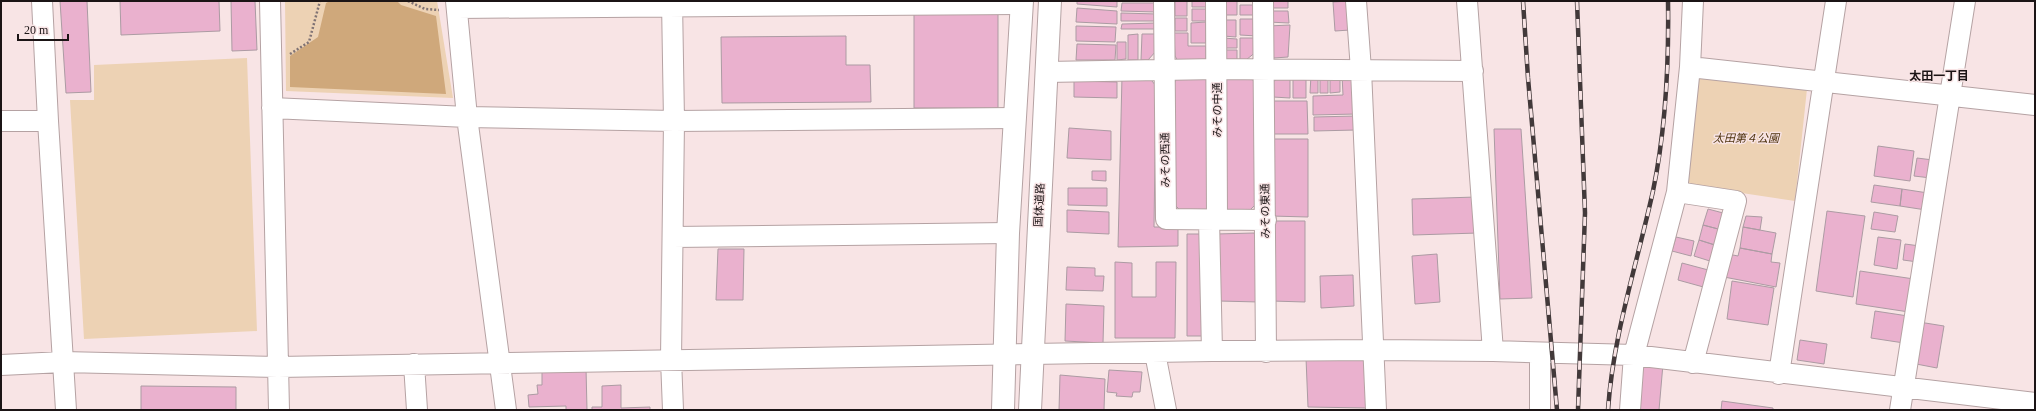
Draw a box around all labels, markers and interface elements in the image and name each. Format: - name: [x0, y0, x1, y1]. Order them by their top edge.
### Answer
- scale bar: [18, 16, 68, 42]
- text: 20 m: [24, 23, 49, 37]
- district label: 太田一丁目: [1909, 69, 1969, 83]
- street label: みその中通: [1211, 83, 1223, 138]
- street label: みその西通: [1159, 132, 1171, 188]
- park label: 太田第４公園: [1713, 132, 1781, 144]
- street label: 国体道路: [1032, 183, 1046, 227]
- street label: みその東通: [1259, 183, 1271, 239]

